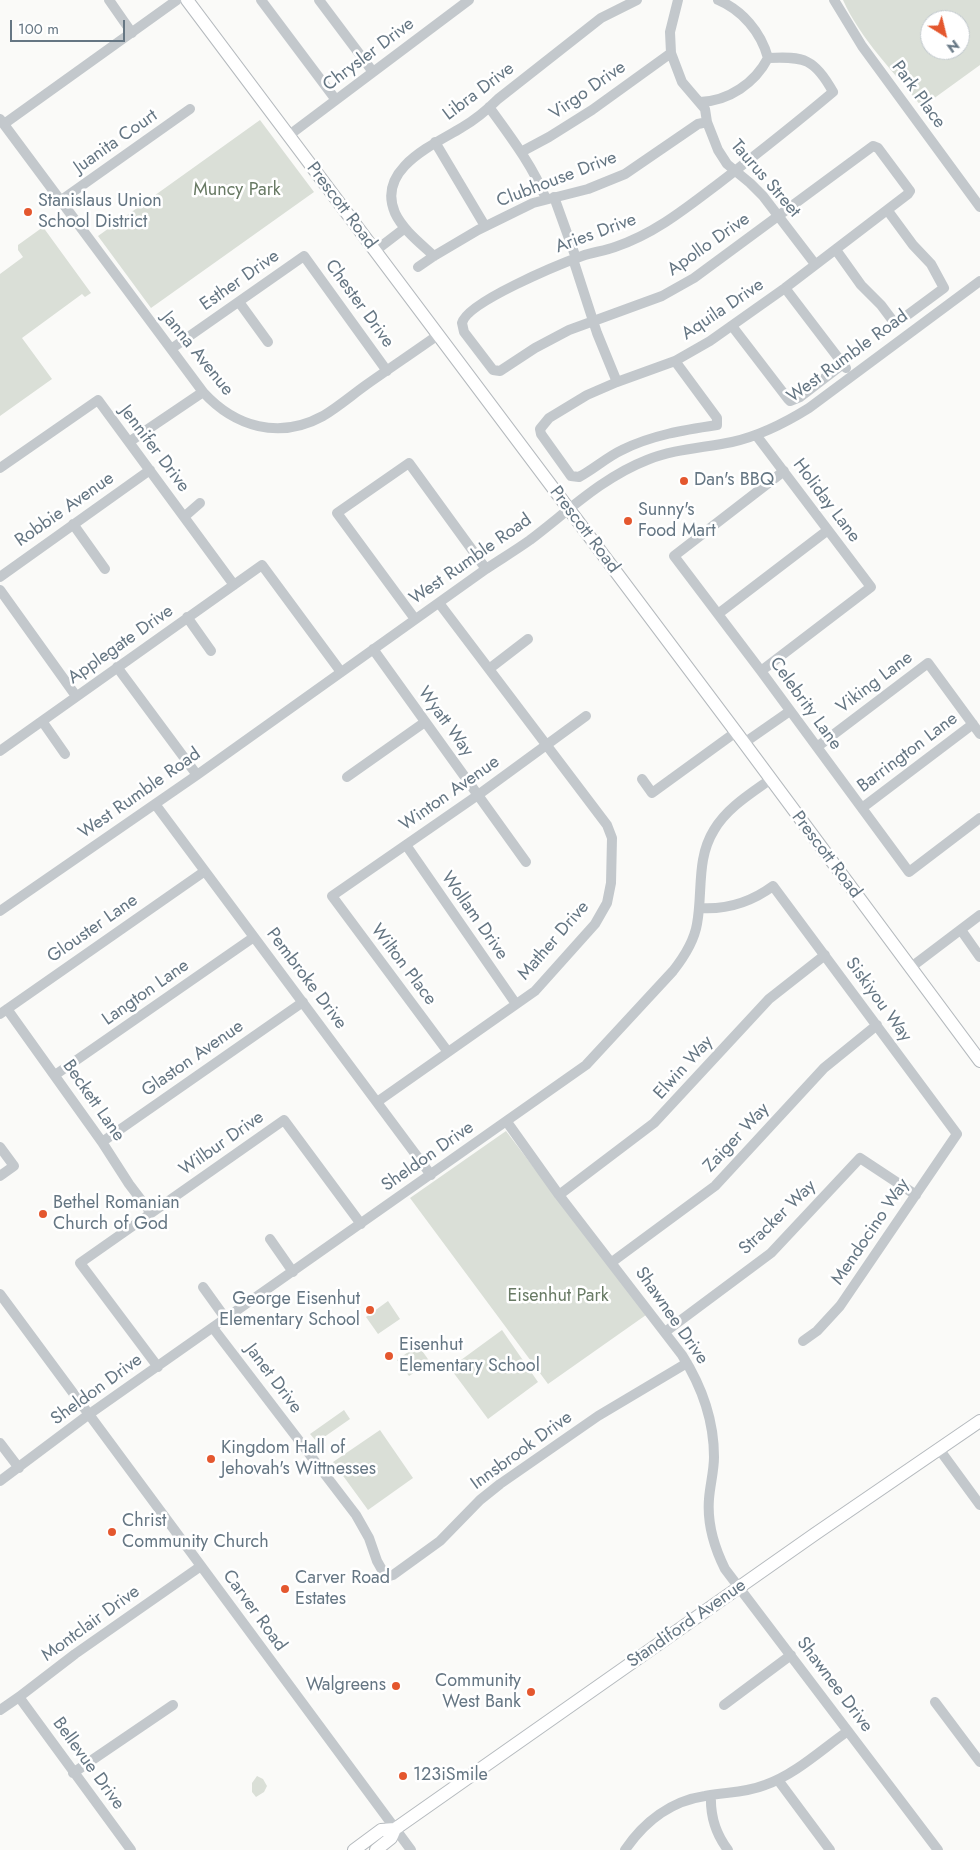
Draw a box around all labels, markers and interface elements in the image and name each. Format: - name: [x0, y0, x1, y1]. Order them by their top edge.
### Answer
- scale bar: [12, 10, 128, 42]
- north arrow: [920, 10, 970, 60]
- street label: Chrysler Drive: [319, 14, 419, 96]
- text: 100 m: [18, 18, 59, 40]
- text: N: [943, 35, 964, 58]
- street label: Virgo Drive: [546, 57, 630, 125]
- street label: Park Place: [886, 57, 950, 133]
- street label: Libra Drive: [439, 58, 519, 126]
- street label: Juanita Court: [70, 105, 162, 179]
- street label: Taurus Street: [725, 136, 805, 222]
- street label: Clubhouse Drive: [494, 147, 620, 213]
- street label: Prescott Road: [301, 158, 381, 254]
- park label: Muncy Park: [193, 180, 281, 202]
- place label: Stanislaus Union School District: [38, 191, 162, 233]
- marker: Stanislaus Union School District: [22, 206, 34, 218]
- street label: Aries Drive: [553, 209, 639, 259]
- street label: Apollo Drive: [664, 209, 754, 281]
- street label: Esther Drive: [196, 246, 284, 316]
- street label: Chester Drive: [320, 256, 398, 352]
- street label: Aquila Drive: [678, 275, 768, 345]
- street label: West Rumble Road: [783, 306, 913, 408]
- street label: Janna Avenue: [157, 308, 237, 400]
- street label: Jennifer Drive: [114, 401, 194, 497]
- street label: Holiday Lane: [788, 455, 864, 547]
- street label: Robbie Avenue: [11, 468, 119, 552]
- place label: Dan's BBQ: [694, 470, 774, 492]
- marker: Dan's BBQ: [678, 475, 690, 487]
- street label: Prescott Road: [544, 482, 624, 578]
- place label: Sunny's Food Mart: [638, 500, 716, 542]
- street label: West Rumble Road: [406, 510, 536, 610]
- marker: Sunny's Food Mart: [622, 515, 634, 527]
- street label: Applegate Drive: [64, 601, 178, 689]
- street label: Viking Lane: [833, 647, 917, 719]
- street label: Celebrity Lane: [764, 653, 846, 755]
- street label: Wyatt Way: [412, 683, 478, 761]
- street label: Barrington Lane: [854, 708, 962, 798]
- street label: West Rumble Road: [75, 744, 205, 844]
- street label: Winton Avenue: [396, 752, 504, 836]
- street label: Prescott Road: [786, 807, 866, 903]
- street label: Wollam Drive: [436, 868, 512, 964]
- street label: Glouster Lane: [44, 890, 142, 968]
- street label: Mather Drive: [514, 897, 594, 985]
- street label: Wilton Place: [365, 920, 441, 1010]
- street label: Pembroke Drive: [261, 924, 351, 1034]
- street label: Siskiyou Way: [840, 954, 916, 1046]
- street label: Langton Lane: [98, 955, 194, 1031]
- street label: Glaston Avenue: [138, 1016, 248, 1102]
- street label: Elwin Way: [650, 1032, 718, 1104]
- street label: Beckett Lane: [57, 1056, 129, 1146]
- street label: Zaiger Way: [700, 1099, 774, 1177]
- street label: Wilbur Drive: [176, 1107, 268, 1181]
- street label: Sheldon Drive: [378, 1117, 478, 1197]
- street label: Mendocino Way: [827, 1175, 915, 1289]
- street label: Stracker Way: [735, 1176, 821, 1260]
- place label: Bethel Romanian Church of God: [53, 1193, 180, 1236]
- marker: Bethel Romanian Church of God: [37, 1208, 49, 1220]
- street label: Shawnee Drive: [630, 1263, 712, 1369]
- park label: Eisenhut Park: [507, 1286, 609, 1308]
- place label: George Eisenhut Elementary School: [219, 1289, 360, 1332]
- marker: George Eisenhut Elementary School: [364, 1304, 376, 1316]
- place label: Eisenhut Elementary School: [399, 1335, 540, 1378]
- street label: Janet Drive: [240, 1340, 306, 1418]
- street label: Sheldon Drive: [47, 1350, 147, 1430]
- marker: Eisenhut Elementary School: [383, 1350, 395, 1362]
- street label: Innsbrook Drive: [467, 1407, 577, 1495]
- place label: Kingdom Hall of Jehovah's Wittnesses: [221, 1438, 376, 1480]
- marker: Kingdom Hall of Jehovah's Wittnesses: [205, 1453, 217, 1465]
- place label: Christ Community Church: [122, 1511, 269, 1554]
- marker: Christ Community Church: [106, 1526, 118, 1538]
- street label: Carver Road: [217, 1566, 291, 1656]
- place label: Carver Road Estates: [295, 1568, 390, 1610]
- street label: Standiford Avenue: [623, 1575, 751, 1673]
- street label: Montclair Drive: [38, 1581, 144, 1667]
- marker: Carver Road Estates: [279, 1583, 291, 1595]
- street label: Shawnee Drive: [791, 1633, 877, 1737]
- place label: Community West Bank: [435, 1671, 521, 1714]
- place label: Walgreens: [306, 1675, 386, 1697]
- marker: Walgreens: [390, 1680, 402, 1692]
- marker: Community West Bank: [525, 1686, 537, 1698]
- street label: Bellevue Drive: [47, 1714, 129, 1814]
- place label: 123iSmile: [413, 1765, 488, 1787]
- marker: 123iSmile: [397, 1770, 409, 1782]

